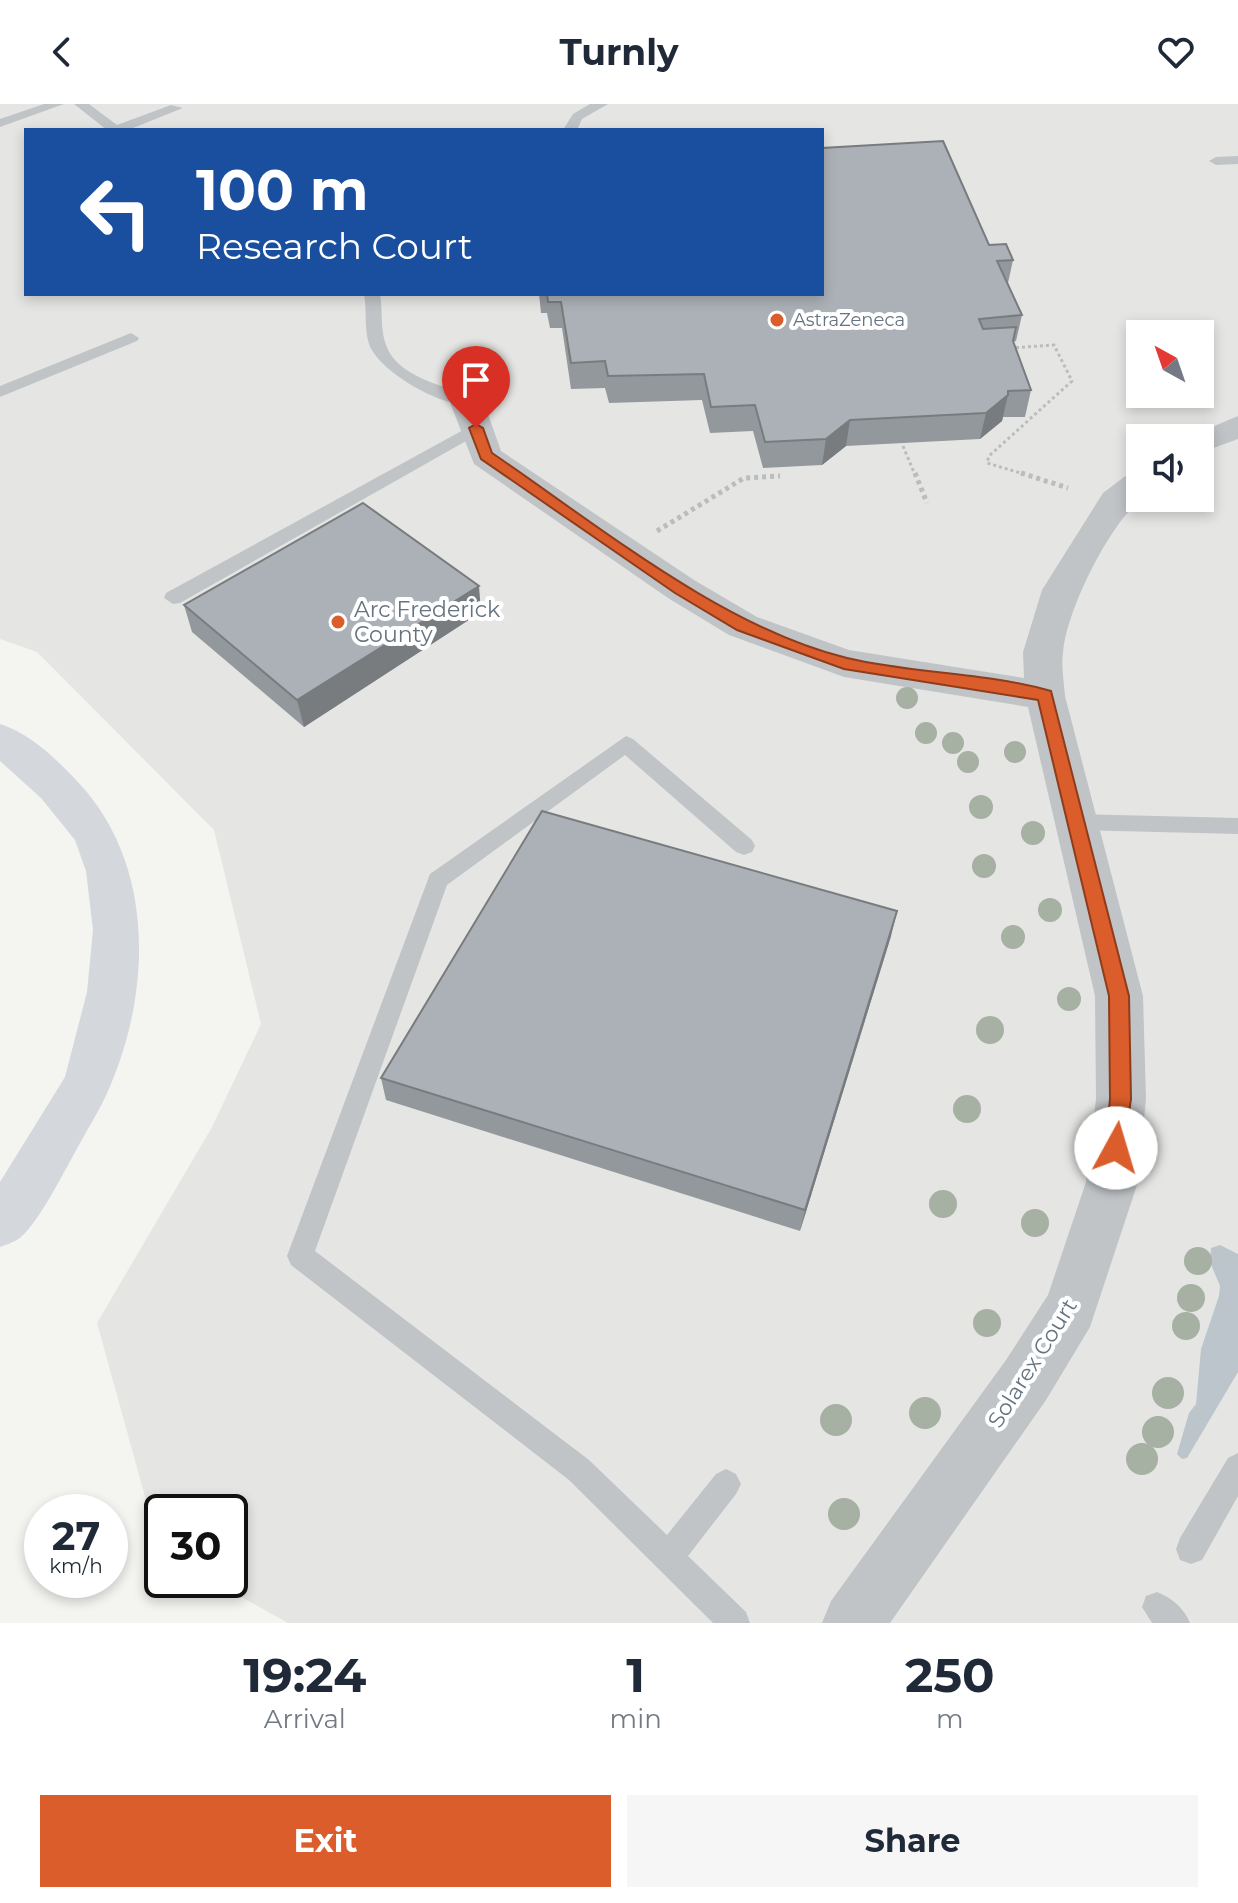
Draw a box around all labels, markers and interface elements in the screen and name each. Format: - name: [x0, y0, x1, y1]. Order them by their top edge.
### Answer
- icon: back: [40, 30, 84, 74]
- text: Turnly: [559, 30, 679, 74]
- icon: heart: [1154, 30, 1198, 74]
- text: 100 m: [196, 156, 369, 224]
- icon: left: [64, 160, 168, 264]
- text: Research Court: [196, 224, 473, 268]
- place label: AstraZeneca: [793, 309, 905, 331]
- marker: AstraZeneca: [768, 311, 786, 329]
- north arrow: [1126, 320, 1214, 408]
- map controls: [1126, 320, 1214, 512]
- pin: [442, 346, 510, 428]
- icon: arrive: [454, 358, 498, 402]
- button: sound: [1126, 424, 1214, 512]
- place label: Arc Frederick County: [354, 596, 501, 648]
- marker: Arc Frederick County: [329, 613, 347, 631]
- position arrow: [1074, 1106, 1158, 1190]
- street label: Solarex Court: [982, 1294, 1083, 1433]
- speed limit sign: 30: [144, 1494, 248, 1598]
- text: 27: [52, 1511, 100, 1560]
- text: km/h: [49, 1554, 103, 1578]
- text: 19:24: [243, 1646, 366, 1704]
- text: 1: [626, 1646, 645, 1704]
- text: 250: [905, 1646, 995, 1704]
- text: Arrival: [264, 1703, 346, 1735]
- text: min: [610, 1703, 662, 1735]
- text: m: [936, 1703, 964, 1735]
- button: Exit: [40, 1795, 611, 1887]
- button: Share: [627, 1795, 1198, 1887]

